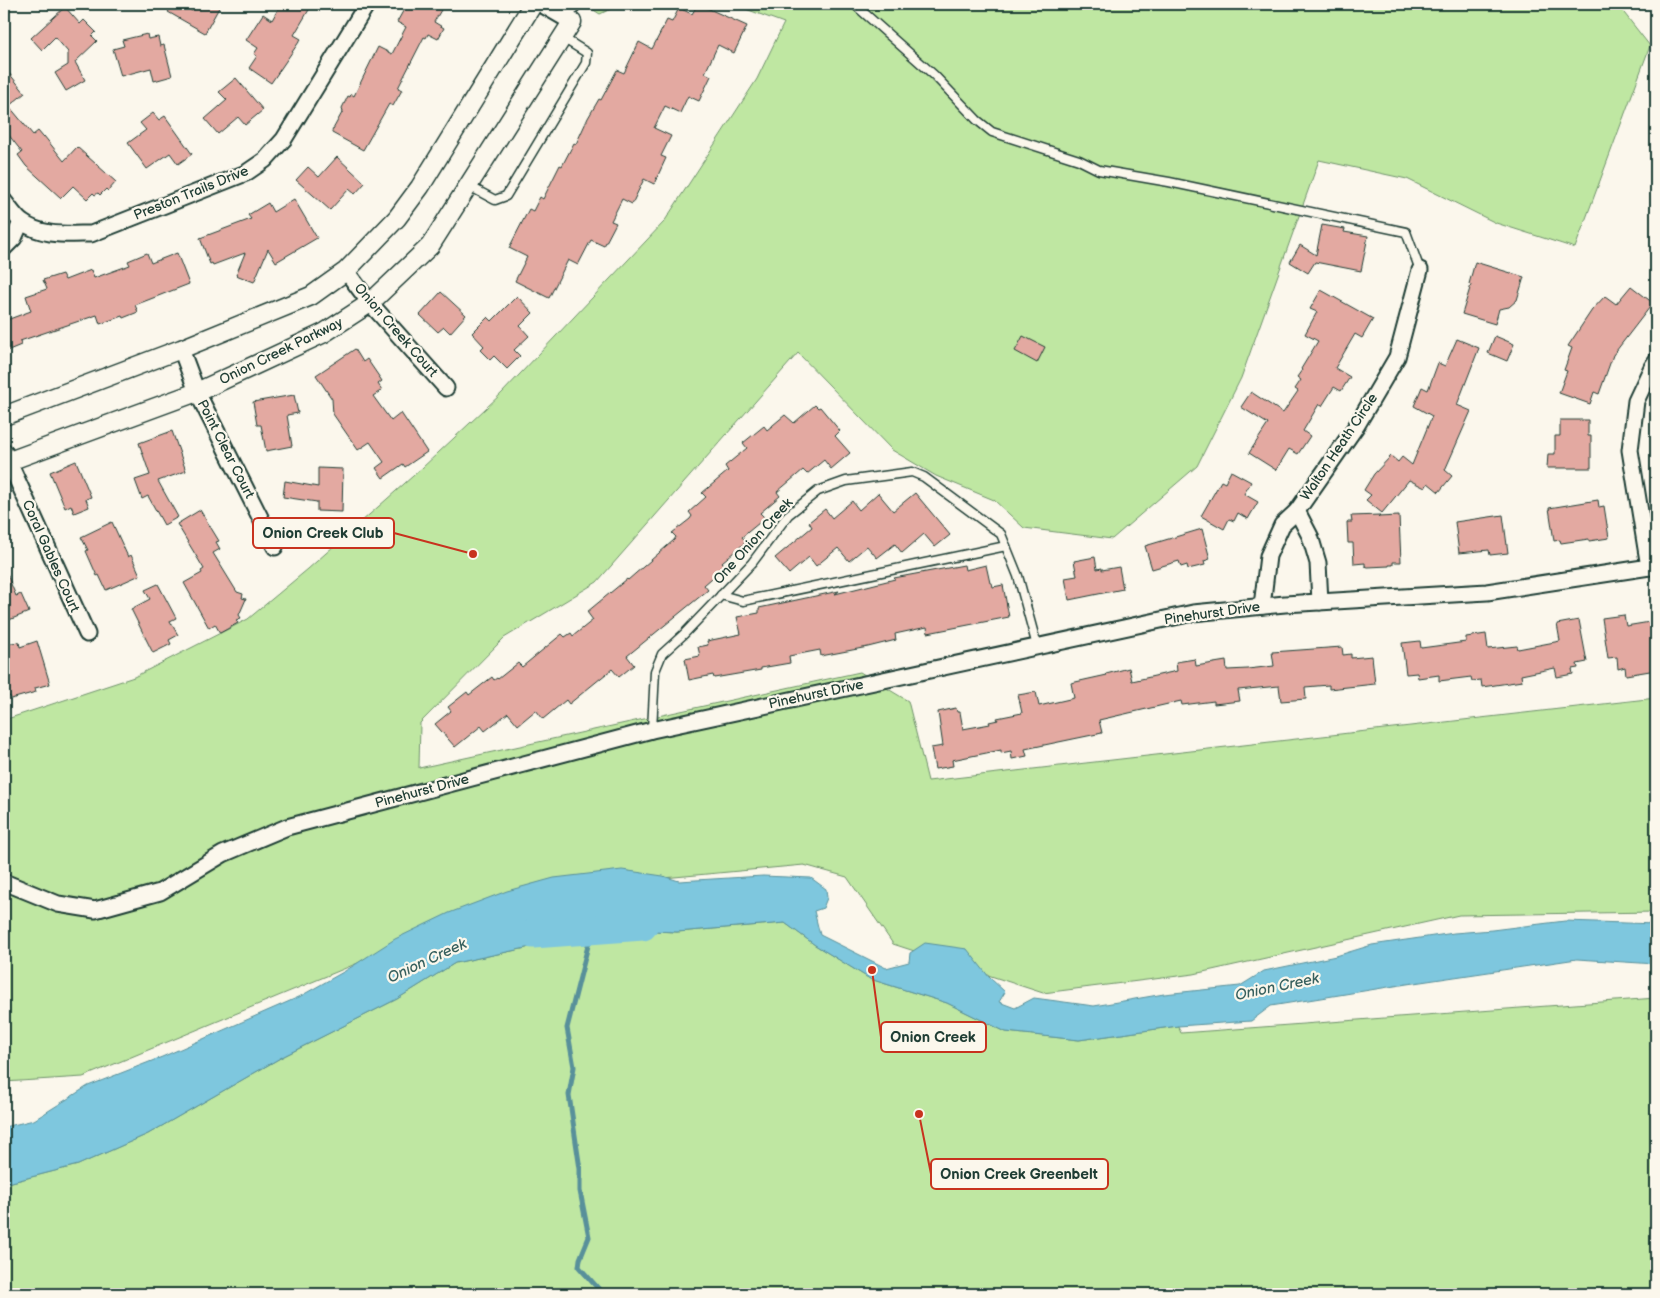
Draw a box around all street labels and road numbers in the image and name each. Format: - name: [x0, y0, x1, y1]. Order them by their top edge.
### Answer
- street label: Preston Trails Drive: [131, 162, 251, 224]
- street label: Onion Creek Court: [351, 280, 442, 381]
- street label: Onion Creek Parkway: [217, 313, 346, 388]
- street label: Walton Heath Circle: [1297, 390, 1381, 504]
- street label: Point Clear Court: [194, 397, 259, 502]
- street label: One Onion Creek: [710, 494, 796, 588]
- street label: Coral Gables Court: [19, 497, 84, 615]
- street label: Pinehurst Drive: [1163, 598, 1261, 628]
- street label: Pinehurst Drive: [767, 676, 865, 712]
- street label: Pinehurst Drive: [373, 770, 471, 812]

